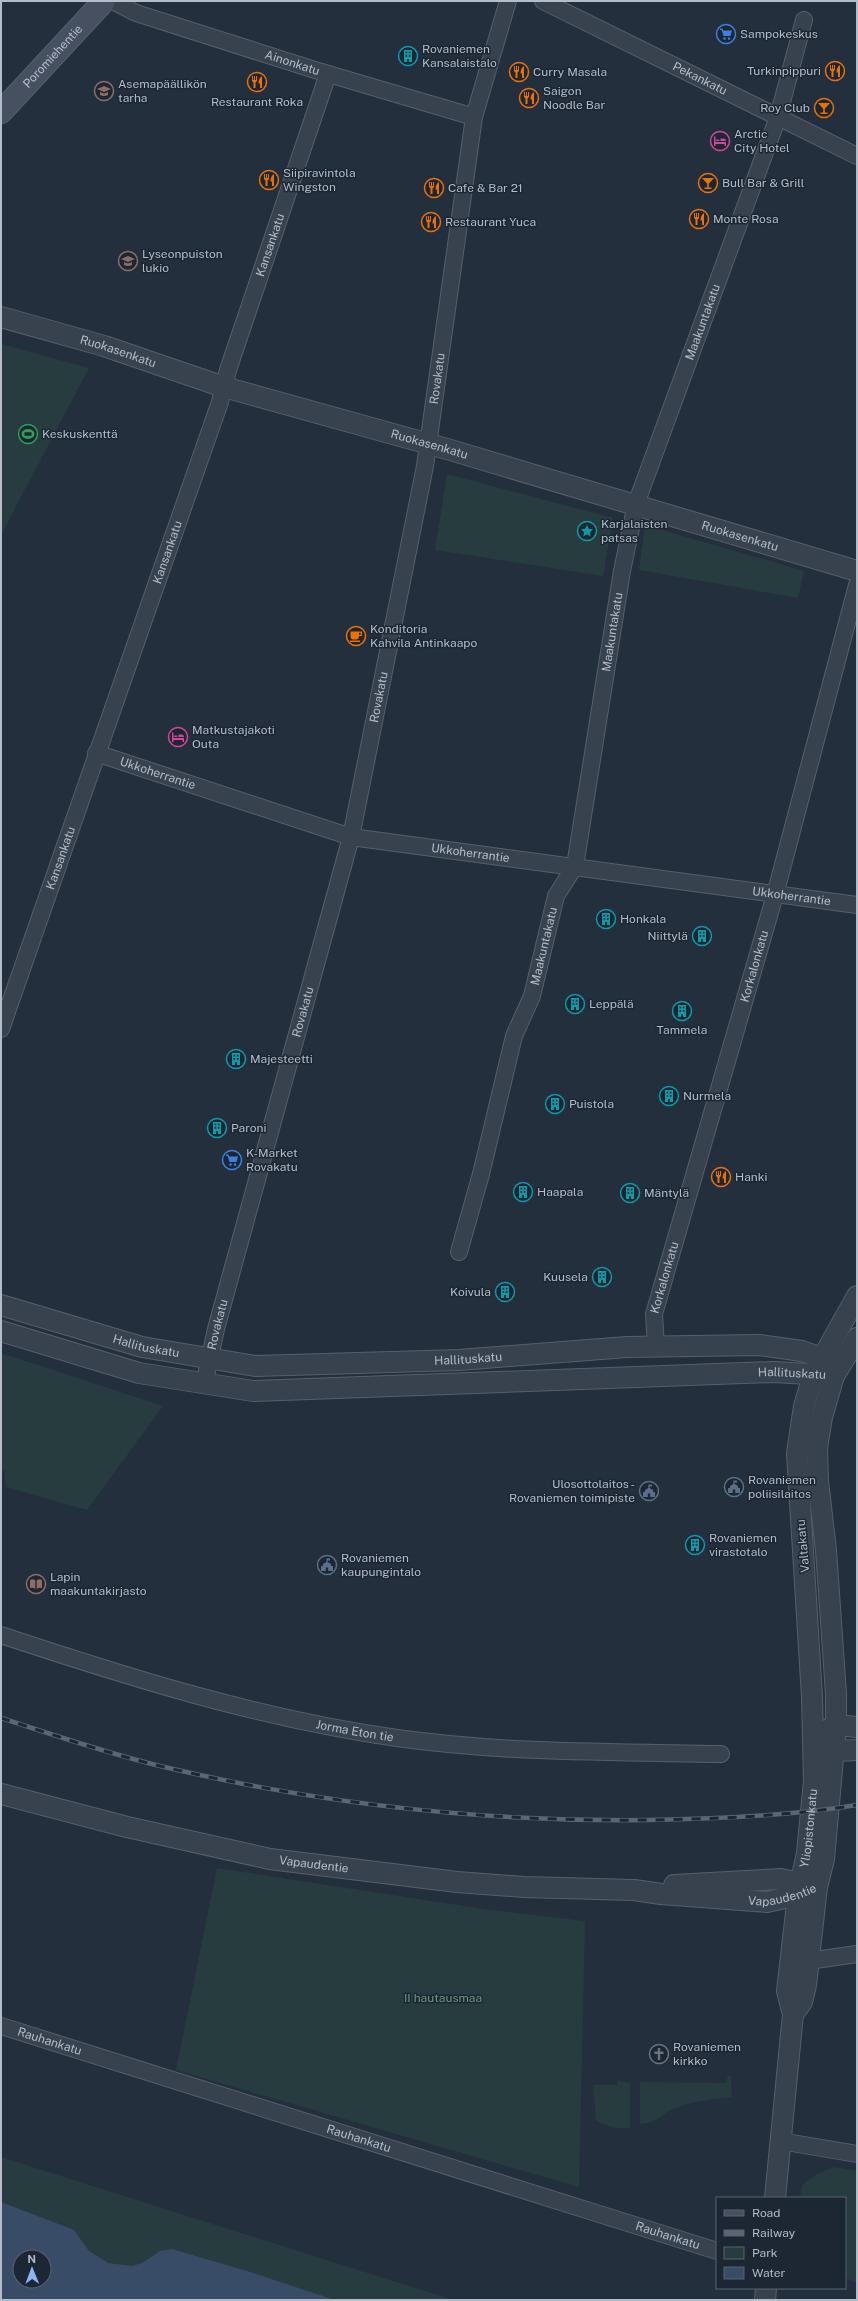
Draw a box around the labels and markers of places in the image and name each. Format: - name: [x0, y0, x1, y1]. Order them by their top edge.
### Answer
- supermarket icon: Sampokeskus: [715, 23, 737, 45]
- place label: Sampokeskus: [740, 27, 818, 41]
- place label: Rovaniemen Kansalaistalo: [422, 42, 497, 70]
- building icon: Rovaniemen Kansalaistalo: [397, 45, 419, 67]
- restaurant icon: Turkinpippuri: [824, 60, 846, 82]
- restaurant icon: Curry Masala: [508, 61, 530, 83]
- place label: Turkinpippuri: [747, 64, 821, 78]
- place label: Curry Masala: [533, 65, 607, 79]
- restaurant icon: Restaurant Roka: [246, 71, 268, 93]
- place label: Asemapäällikön tarha: [118, 77, 207, 105]
- school or university icon: Asemapäällikön tarha: [93, 80, 115, 102]
- place label: Saigon Noodle Bar: [543, 84, 605, 112]
- restaurant icon: Saigon Noodle Bar: [518, 87, 540, 109]
- place label: Restaurant Roka: [211, 95, 303, 109]
- bar icon: Roy Club: [813, 97, 835, 119]
- place label: Roy Club: [760, 101, 810, 115]
- place label: Arctic City Hotel: [734, 127, 790, 155]
- hotel icon: Arctic City Hotel: [709, 130, 731, 152]
- place label: Siipiravintola Wingston: [283, 166, 356, 194]
- restaurant icon: Siipiravintola Wingston: [258, 169, 280, 191]
- bar icon: Bull Bar & Grill: [697, 172, 719, 194]
- place label: Bull Bar & Grill: [722, 176, 805, 190]
- restaurant icon: Cafe & Bar 21: [423, 177, 445, 199]
- place label: Cafe & Bar 21: [448, 181, 523, 195]
- restaurant icon: Monte Rosa: [688, 208, 710, 230]
- restaurant icon: Restaurant Yuca: [420, 211, 442, 233]
- place label: Monte Rosa: [713, 212, 779, 226]
- place label: Restaurant Yuca: [445, 215, 536, 229]
- place label: Lyseonpuiston lukio: [142, 247, 223, 275]
- school or university icon: Lyseonpuiston lukio: [117, 250, 139, 272]
- sports icon: Keskuskenttä: [17, 423, 39, 445]
- place label: Keskuskenttä: [42, 427, 118, 441]
- place label: Karjalaisten patsas: [601, 517, 668, 545]
- place icon: Karjalaisten patsas: [576, 520, 598, 542]
- place label: Konditoria Kahvila Antinkaapo: [370, 622, 477, 650]
- cafe icon: Konditoria Kahvila Antinkaapo: [345, 625, 367, 647]
- place label: Matkustajakoti Outa: [192, 723, 275, 751]
- hotel icon: Matkustajakoti Outa: [167, 726, 189, 748]
- building icon: Honkala: [595, 908, 617, 930]
- place label: Honkala: [620, 912, 666, 926]
- building icon: Niittylä: [691, 925, 713, 947]
- place label: Niittylä: [648, 929, 688, 943]
- building icon: Leppälä: [564, 993, 586, 1015]
- place label: Leppälä: [589, 997, 634, 1011]
- building icon: Tammela: [671, 1000, 693, 1022]
- place label: Tammela: [657, 1023, 707, 1037]
- building icon: Majesteetti: [225, 1048, 247, 1070]
- place label: Majesteetti: [250, 1052, 313, 1066]
- building icon: Nurmela: [658, 1085, 680, 1107]
- place label: Nurmela: [683, 1089, 731, 1103]
- building icon: Puistola: [544, 1093, 566, 1115]
- place label: Puistola: [569, 1097, 614, 1111]
- building icon: Paroni: [206, 1117, 228, 1139]
- place label: Paroni: [231, 1121, 266, 1135]
- place label: K-Market Rovakatu: [246, 1146, 298, 1174]
- supermarket icon: K-Market Rovakatu: [221, 1149, 243, 1171]
- restaurant icon: Hanki: [710, 1166, 732, 1188]
- place label: Hanki: [735, 1170, 767, 1184]
- building icon: Haapala: [512, 1181, 534, 1203]
- building icon: Mäntylä: [619, 1182, 641, 1204]
- place label: Haapala: [537, 1185, 583, 1199]
- place label: Mäntylä: [644, 1186, 689, 1200]
- building icon: Kuusela: [591, 1266, 613, 1288]
- place label: Kuusela: [543, 1270, 588, 1284]
- building icon: Koivula: [494, 1281, 516, 1303]
- place label: Koivula: [450, 1285, 491, 1299]
- place label: Rovaniemen poliisilaitos: [748, 1473, 816, 1501]
- public building icon: Rovaniemen poliisilaitos: [723, 1476, 745, 1498]
- place label: Ulosottolaitos - Rovaniemen toimipiste: [509, 1477, 635, 1505]
- public building icon: Ulosottolaitos - Rovaniemen toimipiste: [638, 1480, 660, 1502]
- place label: Rovaniemen virastotalo: [709, 1531, 777, 1559]
- building icon: Rovaniemen virastotalo: [684, 1534, 706, 1556]
- place label: Rovaniemen kaupungintalo: [341, 1551, 421, 1579]
- public building icon: Rovaniemen kaupungintalo: [316, 1554, 338, 1576]
- place label: Lapin maakuntakirjasto: [50, 1570, 147, 1598]
- library icon: Lapin maakuntakirjasto: [25, 1573, 47, 1595]
- place label: Rovaniemen kirkko: [673, 2040, 741, 2068]
- church icon: Rovaniemen kirkko: [648, 2043, 670, 2065]

